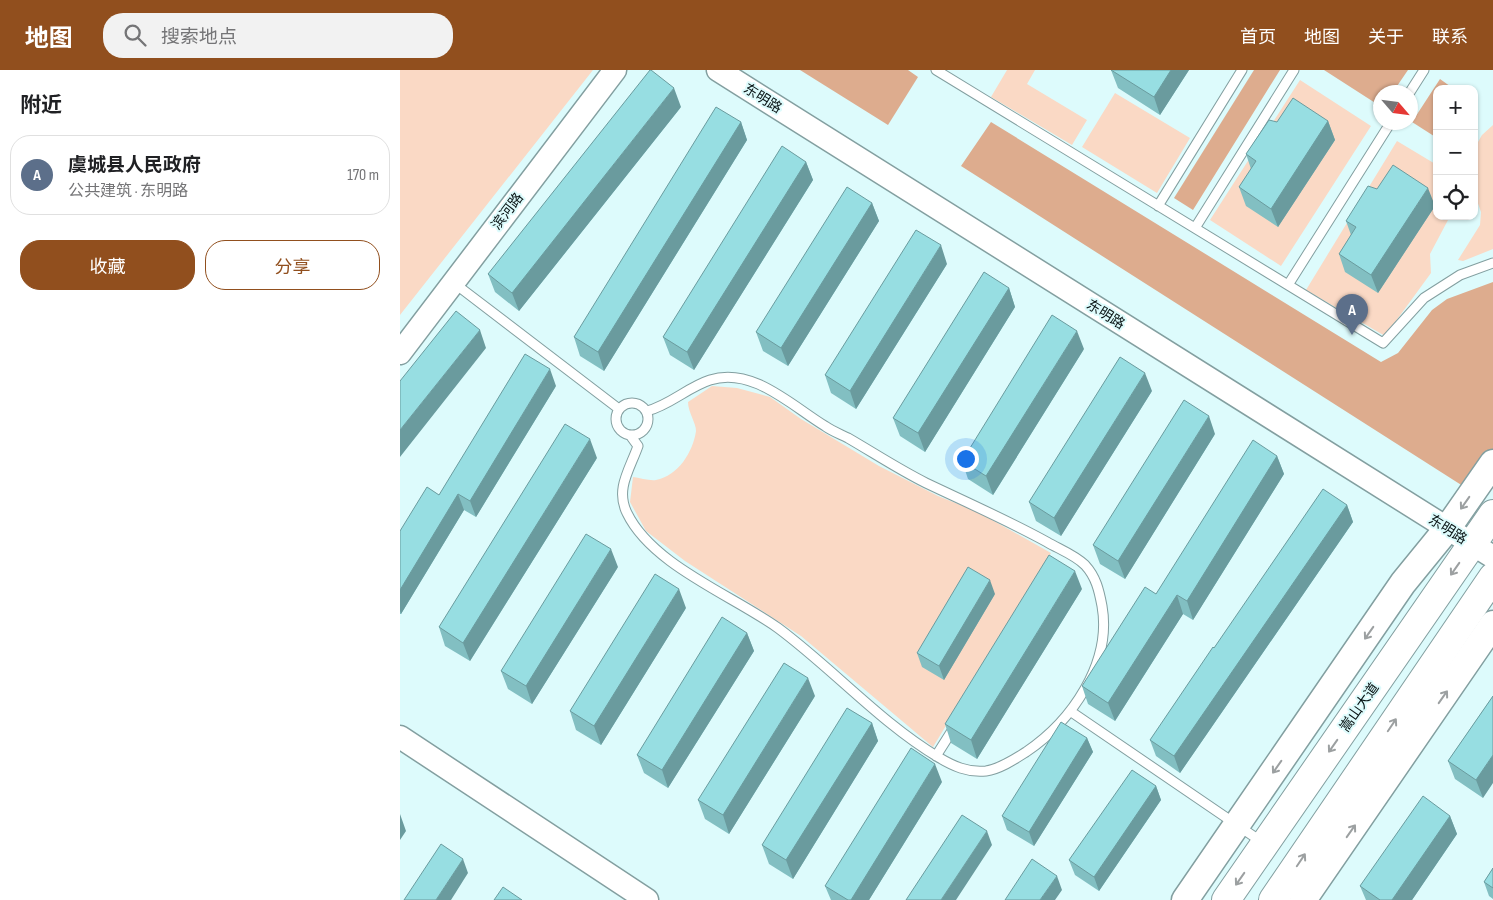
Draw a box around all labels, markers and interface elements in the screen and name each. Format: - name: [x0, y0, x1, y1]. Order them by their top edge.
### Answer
- search box: [103, 13, 453, 58]
- icon: search: [121, 21, 149, 49]
- text: 地图: [25, 24, 73, 53]
- text: 搜索地点: [161, 26, 237, 49]
- text: 首页: [1240, 27, 1276, 48]
- text: 地图: [1304, 27, 1340, 48]
- text: 关于: [1368, 27, 1404, 48]
- text: 联系: [1432, 27, 1468, 48]
- street label: 东明路: [740, 80, 785, 117]
- north arrow: [1373, 85, 1418, 130]
- map controls: [1433, 85, 1478, 220]
- button: +: [1433, 85, 1478, 130]
- text: 附近: [20, 93, 62, 118]
- button: −: [1433, 130, 1478, 175]
- text: 虞城县人民政府: [68, 154, 201, 177]
- text: A: [33, 166, 41, 185]
- text: 170 m: [347, 166, 379, 185]
- button: locate: [1433, 175, 1478, 220]
- text: 公共建筑 · 东明路: [68, 182, 188, 201]
- street label: 滨河路: [488, 189, 527, 233]
- button: 收藏: [20, 240, 195, 290]
- button: 分享: [205, 240, 380, 290]
- pin: A: [1336, 294, 1368, 335]
- street label: 东明路: [1083, 296, 1128, 333]
- your location: [953, 446, 979, 472]
- one-way arrow: [1460, 495, 1470, 509]
- street label: 东明路: [1425, 511, 1470, 548]
- one-way arrow: [1450, 562, 1460, 576]
- one-way arrow: [1364, 626, 1374, 640]
- street label: 嵩山大道: [1336, 679, 1382, 735]
- one-way arrow: [1438, 690, 1448, 704]
- one-way arrow: [1387, 719, 1397, 733]
- one-way arrow: [1328, 738, 1338, 752]
- one-way arrow: [1271, 760, 1282, 774]
- one-way arrow: [1346, 824, 1356, 838]
- one-way arrow: [1296, 853, 1306, 867]
- one-way arrow: [1235, 872, 1245, 886]

